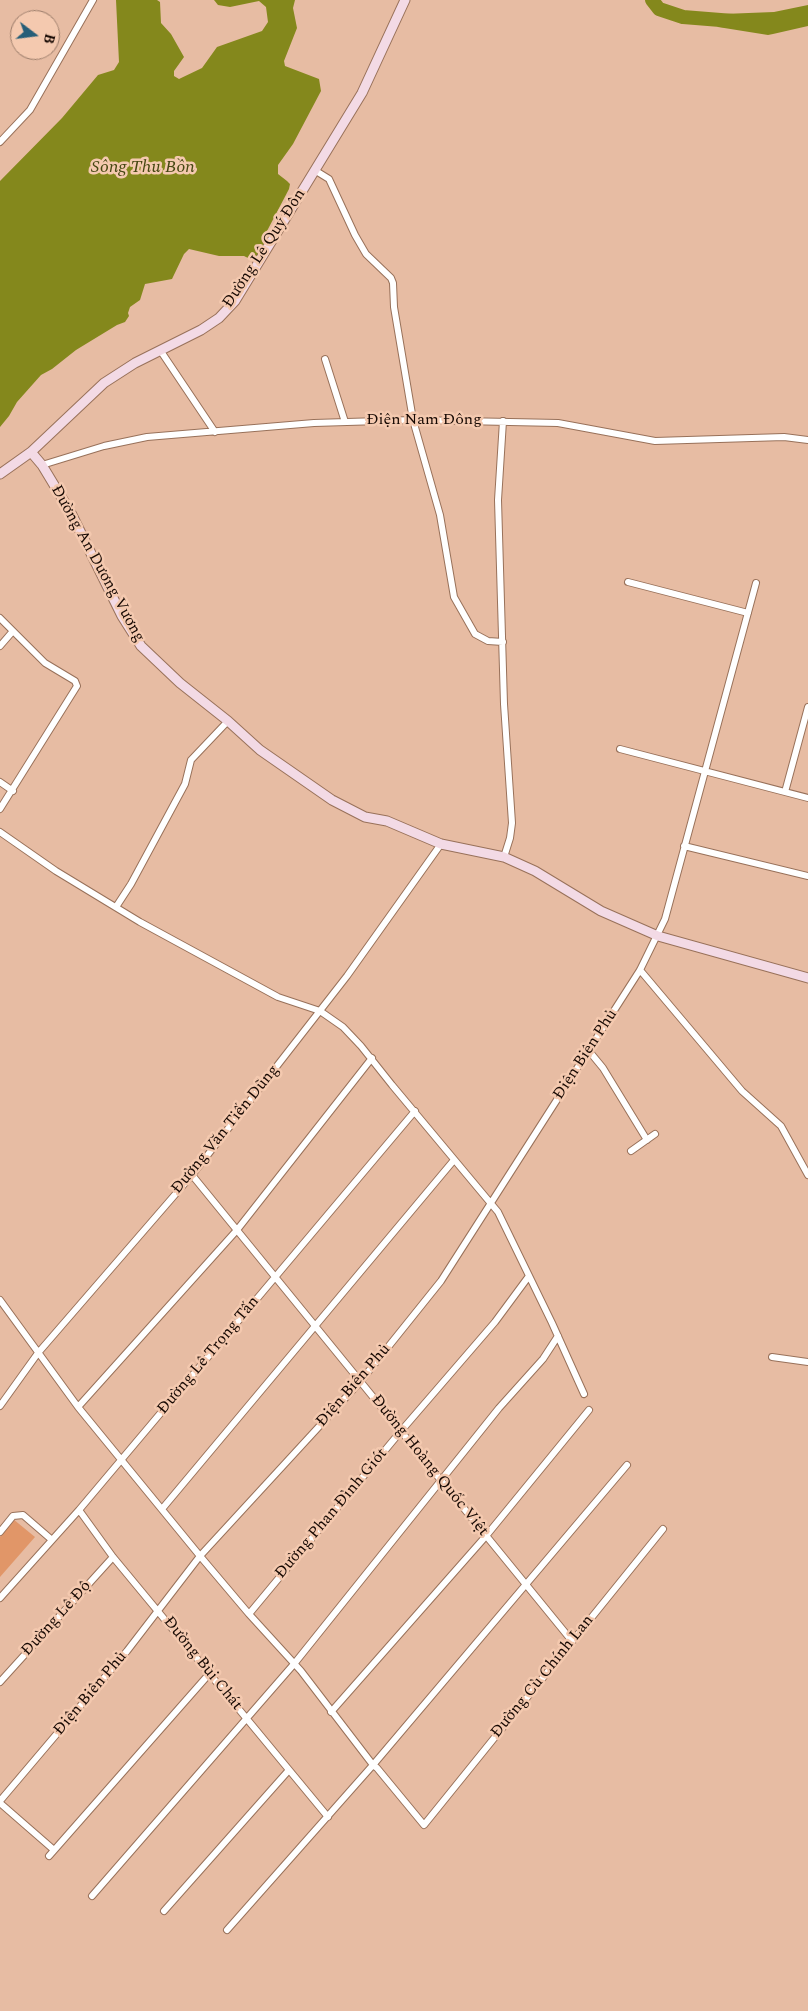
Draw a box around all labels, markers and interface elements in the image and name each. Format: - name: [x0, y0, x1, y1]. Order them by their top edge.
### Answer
- north arrow: [10, 10, 60, 60]
- text: B: [38, 31, 60, 46]
- water label: Sông Thu Bồn: [91, 157, 195, 179]
- street label: Đường Lê Quý Đôn: [219, 186, 311, 312]
- street label: Điện Nam Đông: [366, 411, 482, 431]
- street label: Đường An Dương Vương: [46, 482, 148, 646]
- street label: Điện Biên Phủ: [550, 1006, 622, 1104]
- street label: Đường Văn Tiến Dũng: [168, 1062, 284, 1198]
- street label: Đường Lê Trọng Tấn: [154, 1293, 264, 1419]
- street label: Điện Biên Phủ: [313, 1341, 395, 1431]
- street label: Đường Hoàng Quốc Việt: [366, 1392, 492, 1540]
- street label: Đường Phan Đình Giót: [272, 1445, 392, 1583]
- street label: Đường Lê Độ: [18, 1577, 96, 1661]
- street label: Đường Cù Chính Lan: [488, 1612, 598, 1742]
- street label: Đường Bùi Chát: [158, 1613, 246, 1715]
- street label: Điện Biên Phủ: [50, 1648, 132, 1740]

